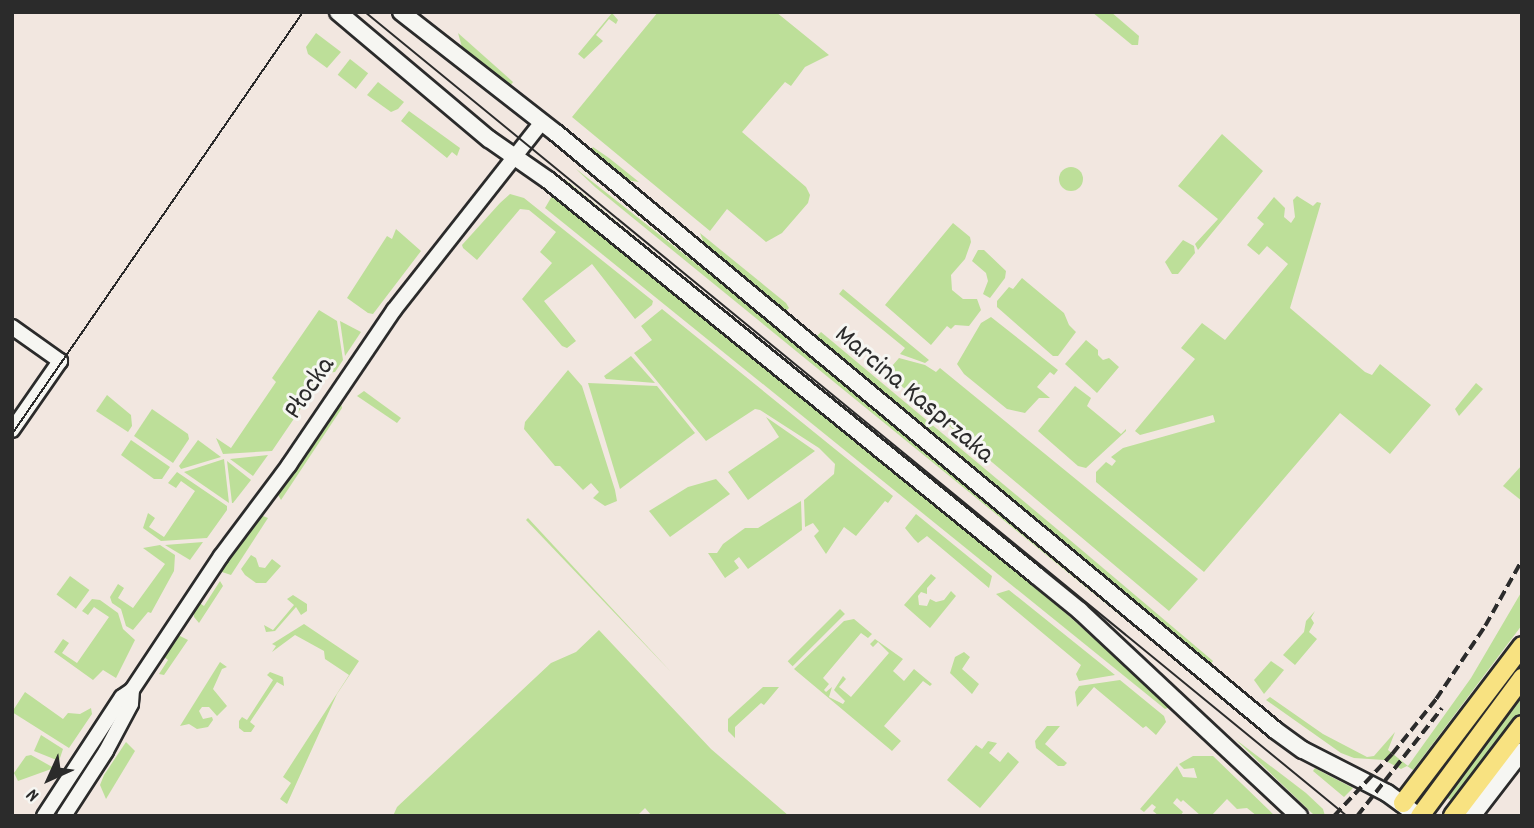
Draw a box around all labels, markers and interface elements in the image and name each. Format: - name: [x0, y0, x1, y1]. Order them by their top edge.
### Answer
- street label: Marcina Kasprzaka: [826, 319, 1000, 473]
- street label: Płocka: [278, 351, 344, 427]
- north arrow: [14, 744, 84, 814]
- text: N: [21, 781, 47, 807]

